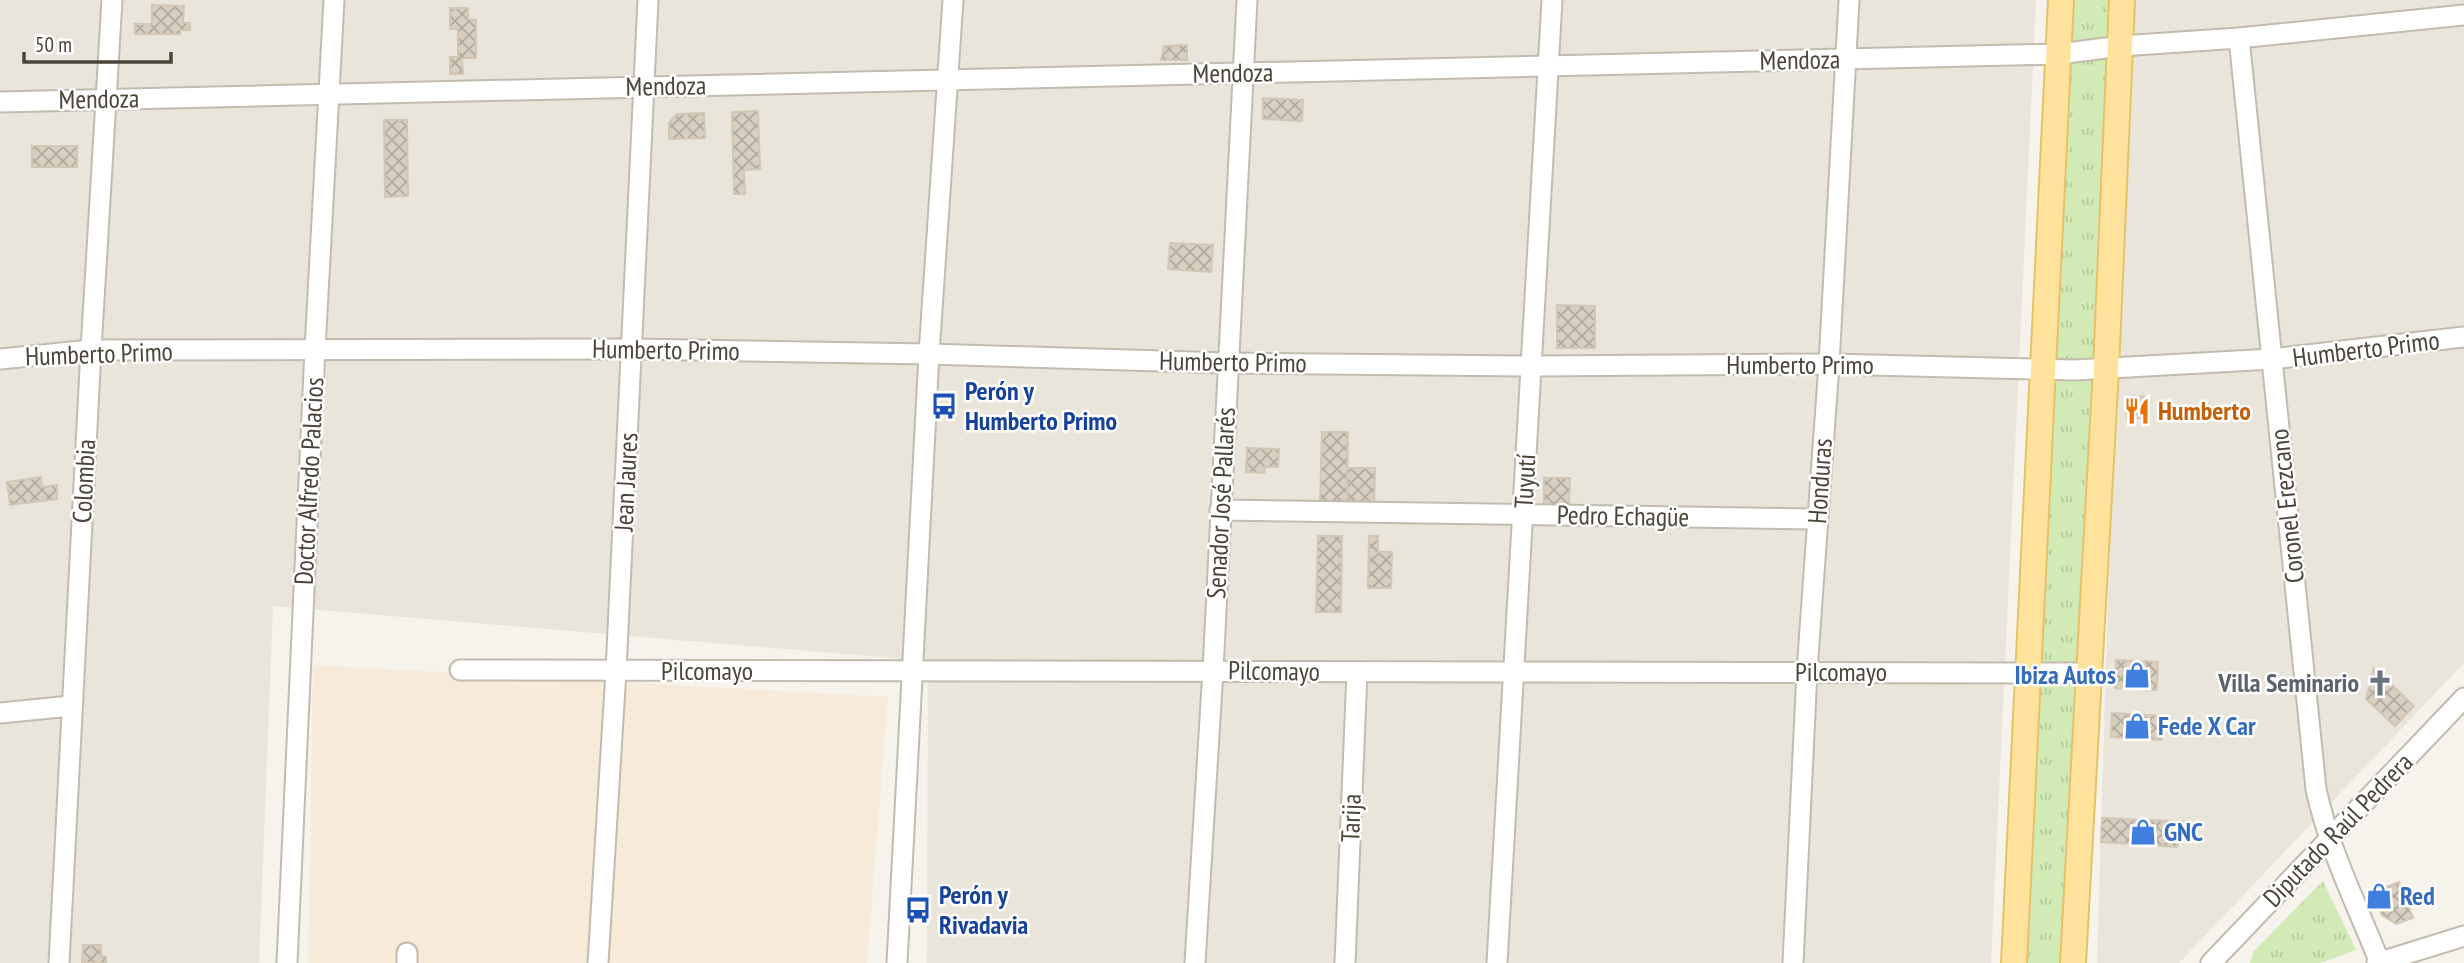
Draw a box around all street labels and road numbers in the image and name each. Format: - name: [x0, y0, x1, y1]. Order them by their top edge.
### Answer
- street label: Mendoza: [1759, 42, 1841, 77]
- street label: Mendoza: [1192, 55, 1274, 90]
- street label: Mendoza: [625, 68, 707, 103]
- street label: Mendoza: [58, 81, 140, 116]
- street label: Humberto Primo: [2291, 323, 2441, 374]
- street label: Humberto Primo: [592, 332, 740, 367]
- street label: Humberto Primo: [25, 334, 173, 373]
- street label: Humberto Primo: [1159, 344, 1307, 379]
- street label: Humberto Primo: [1726, 348, 1874, 381]
- street label: Doctor Alfredo Palacios: [287, 376, 330, 586]
- street label: Senador José Pallarés: [1199, 406, 1242, 600]
- street label: Coronel Erezcano: [2262, 427, 2311, 585]
- street label: Jean Jaures: [606, 432, 645, 533]
- street label: Honduras: [1800, 437, 1839, 525]
- street label: Colombia: [65, 438, 102, 524]
- street label: Tuyutí: [1507, 453, 1542, 509]
- street label: Pedro Echagüe: [1557, 498, 1689, 533]
- street label: Pilcomayo: [1228, 653, 1320, 688]
- street label: Pilcomayo: [661, 654, 753, 687]
- street label: Pilcomayo: [1795, 655, 1887, 688]
- street label: Diputado Raúl Pedrera: [2256, 746, 2420, 914]
- street label: Tarija: [1333, 793, 1368, 843]

